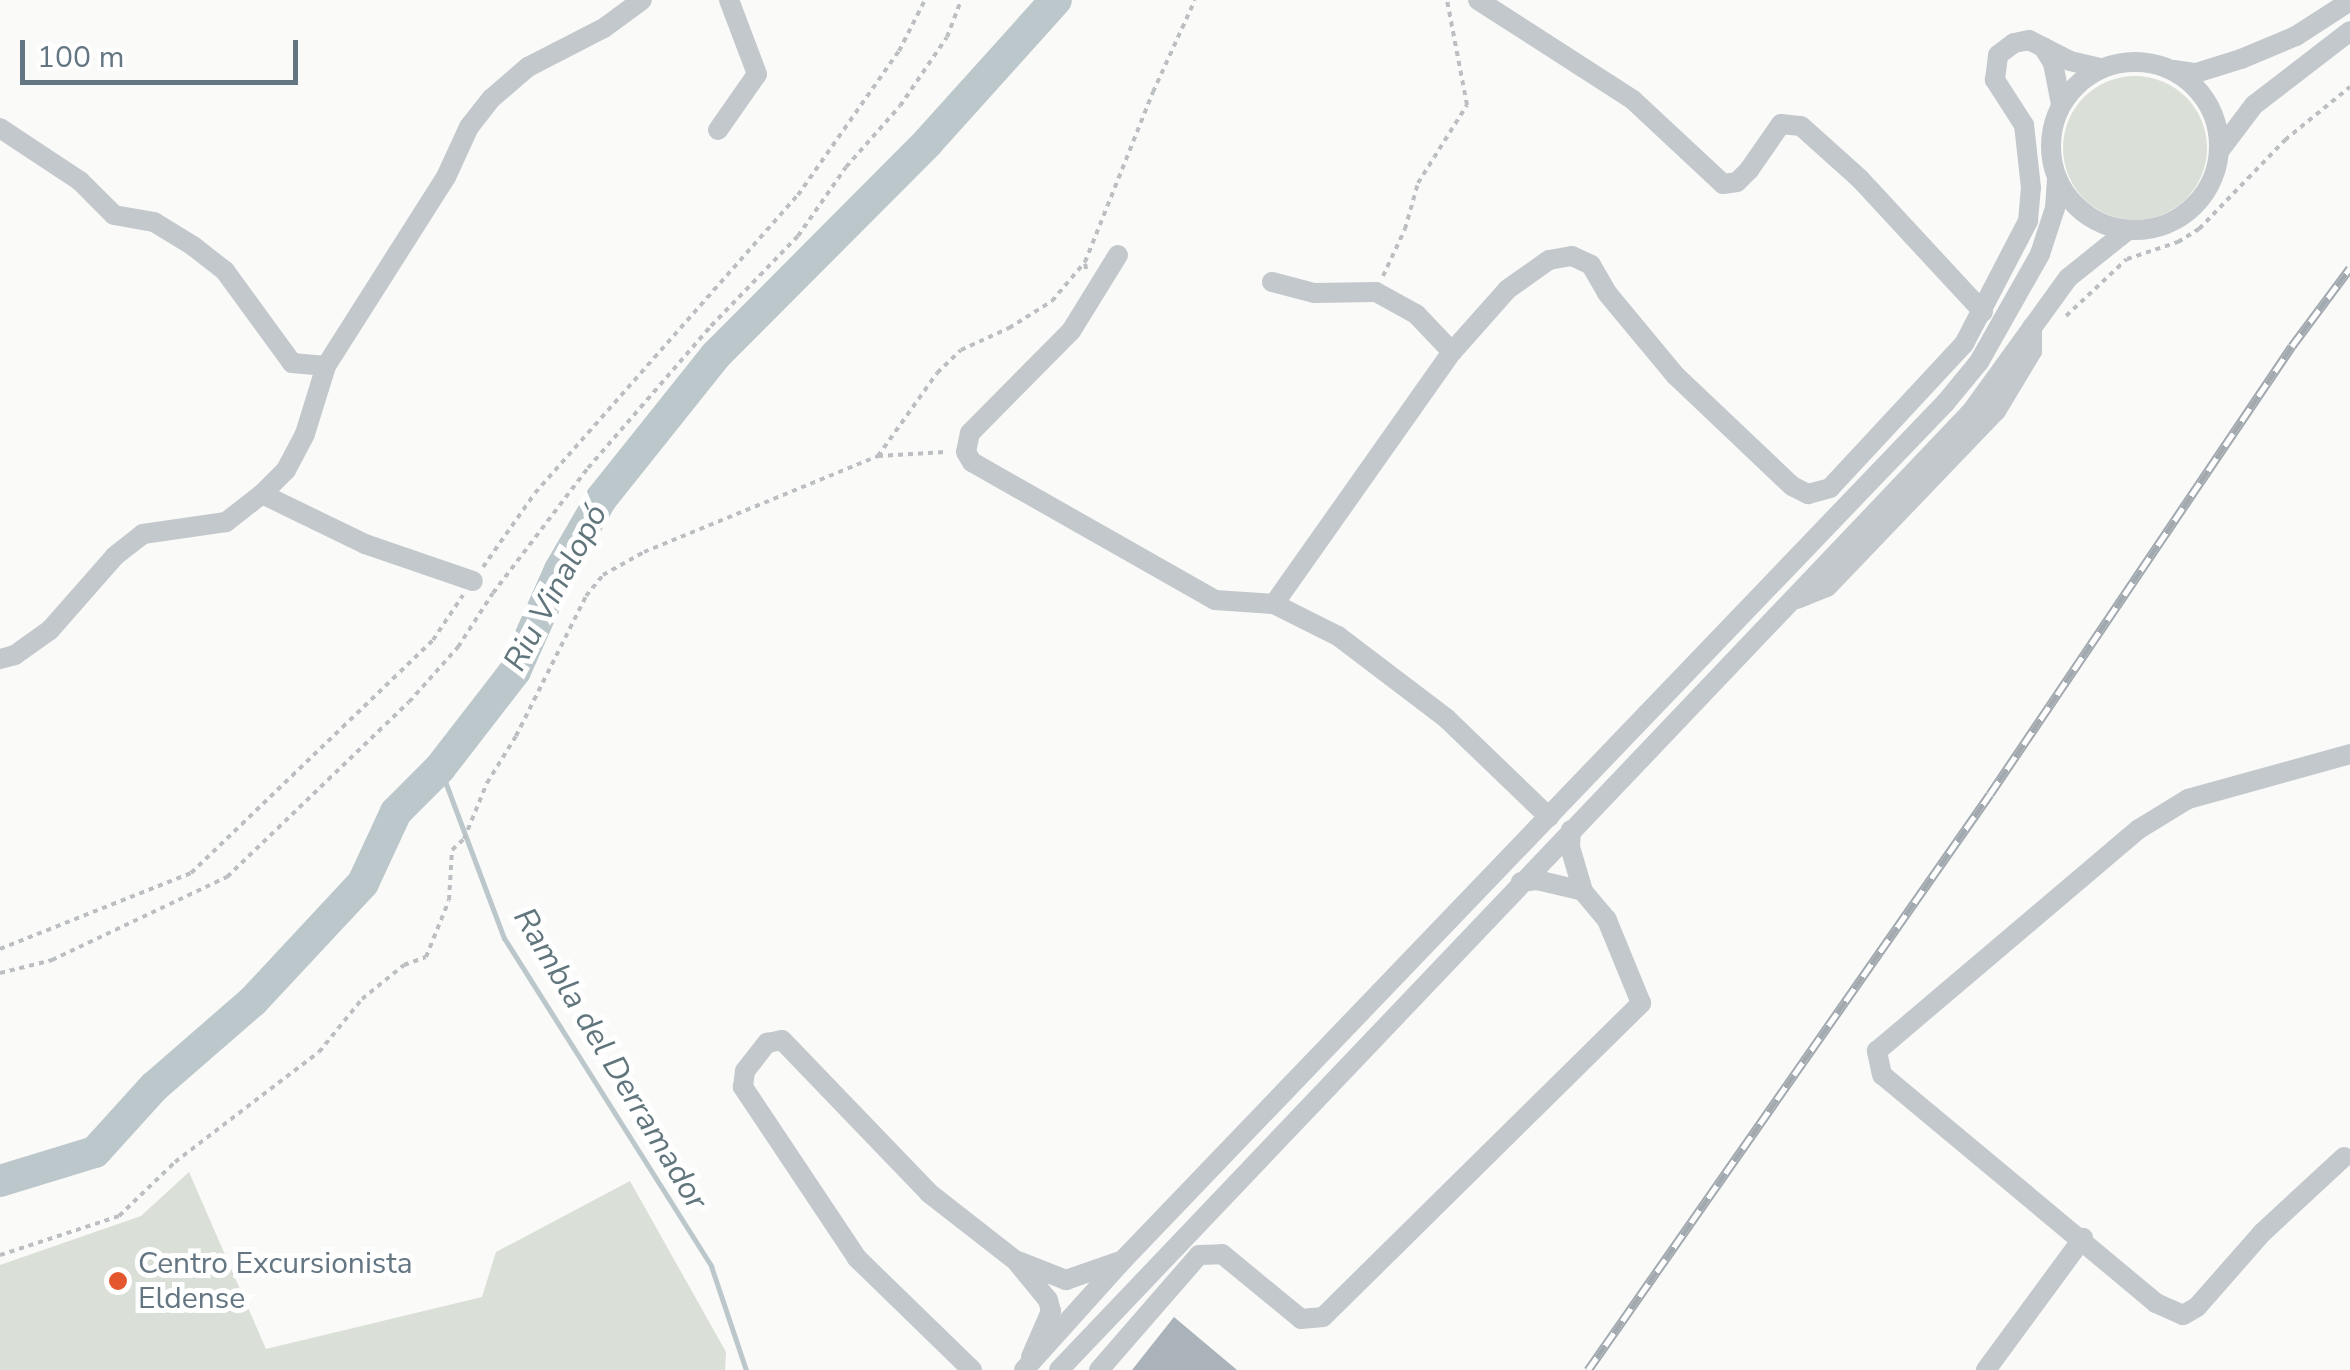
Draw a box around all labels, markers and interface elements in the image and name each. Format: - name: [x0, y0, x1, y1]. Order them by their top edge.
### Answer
- scale bar: [25, 20, 302, 82]
- text: 100 m: [37, 37, 124, 78]
- water label: Riu Vinalopó: [496, 498, 616, 678]
- water label: Rambla del Derramador: [505, 901, 715, 1217]
- place label: Centro Excursionista Eldense: [138, 1246, 413, 1316]
- marker: Centro Excursionista Eldense: [107, 1270, 129, 1292]

